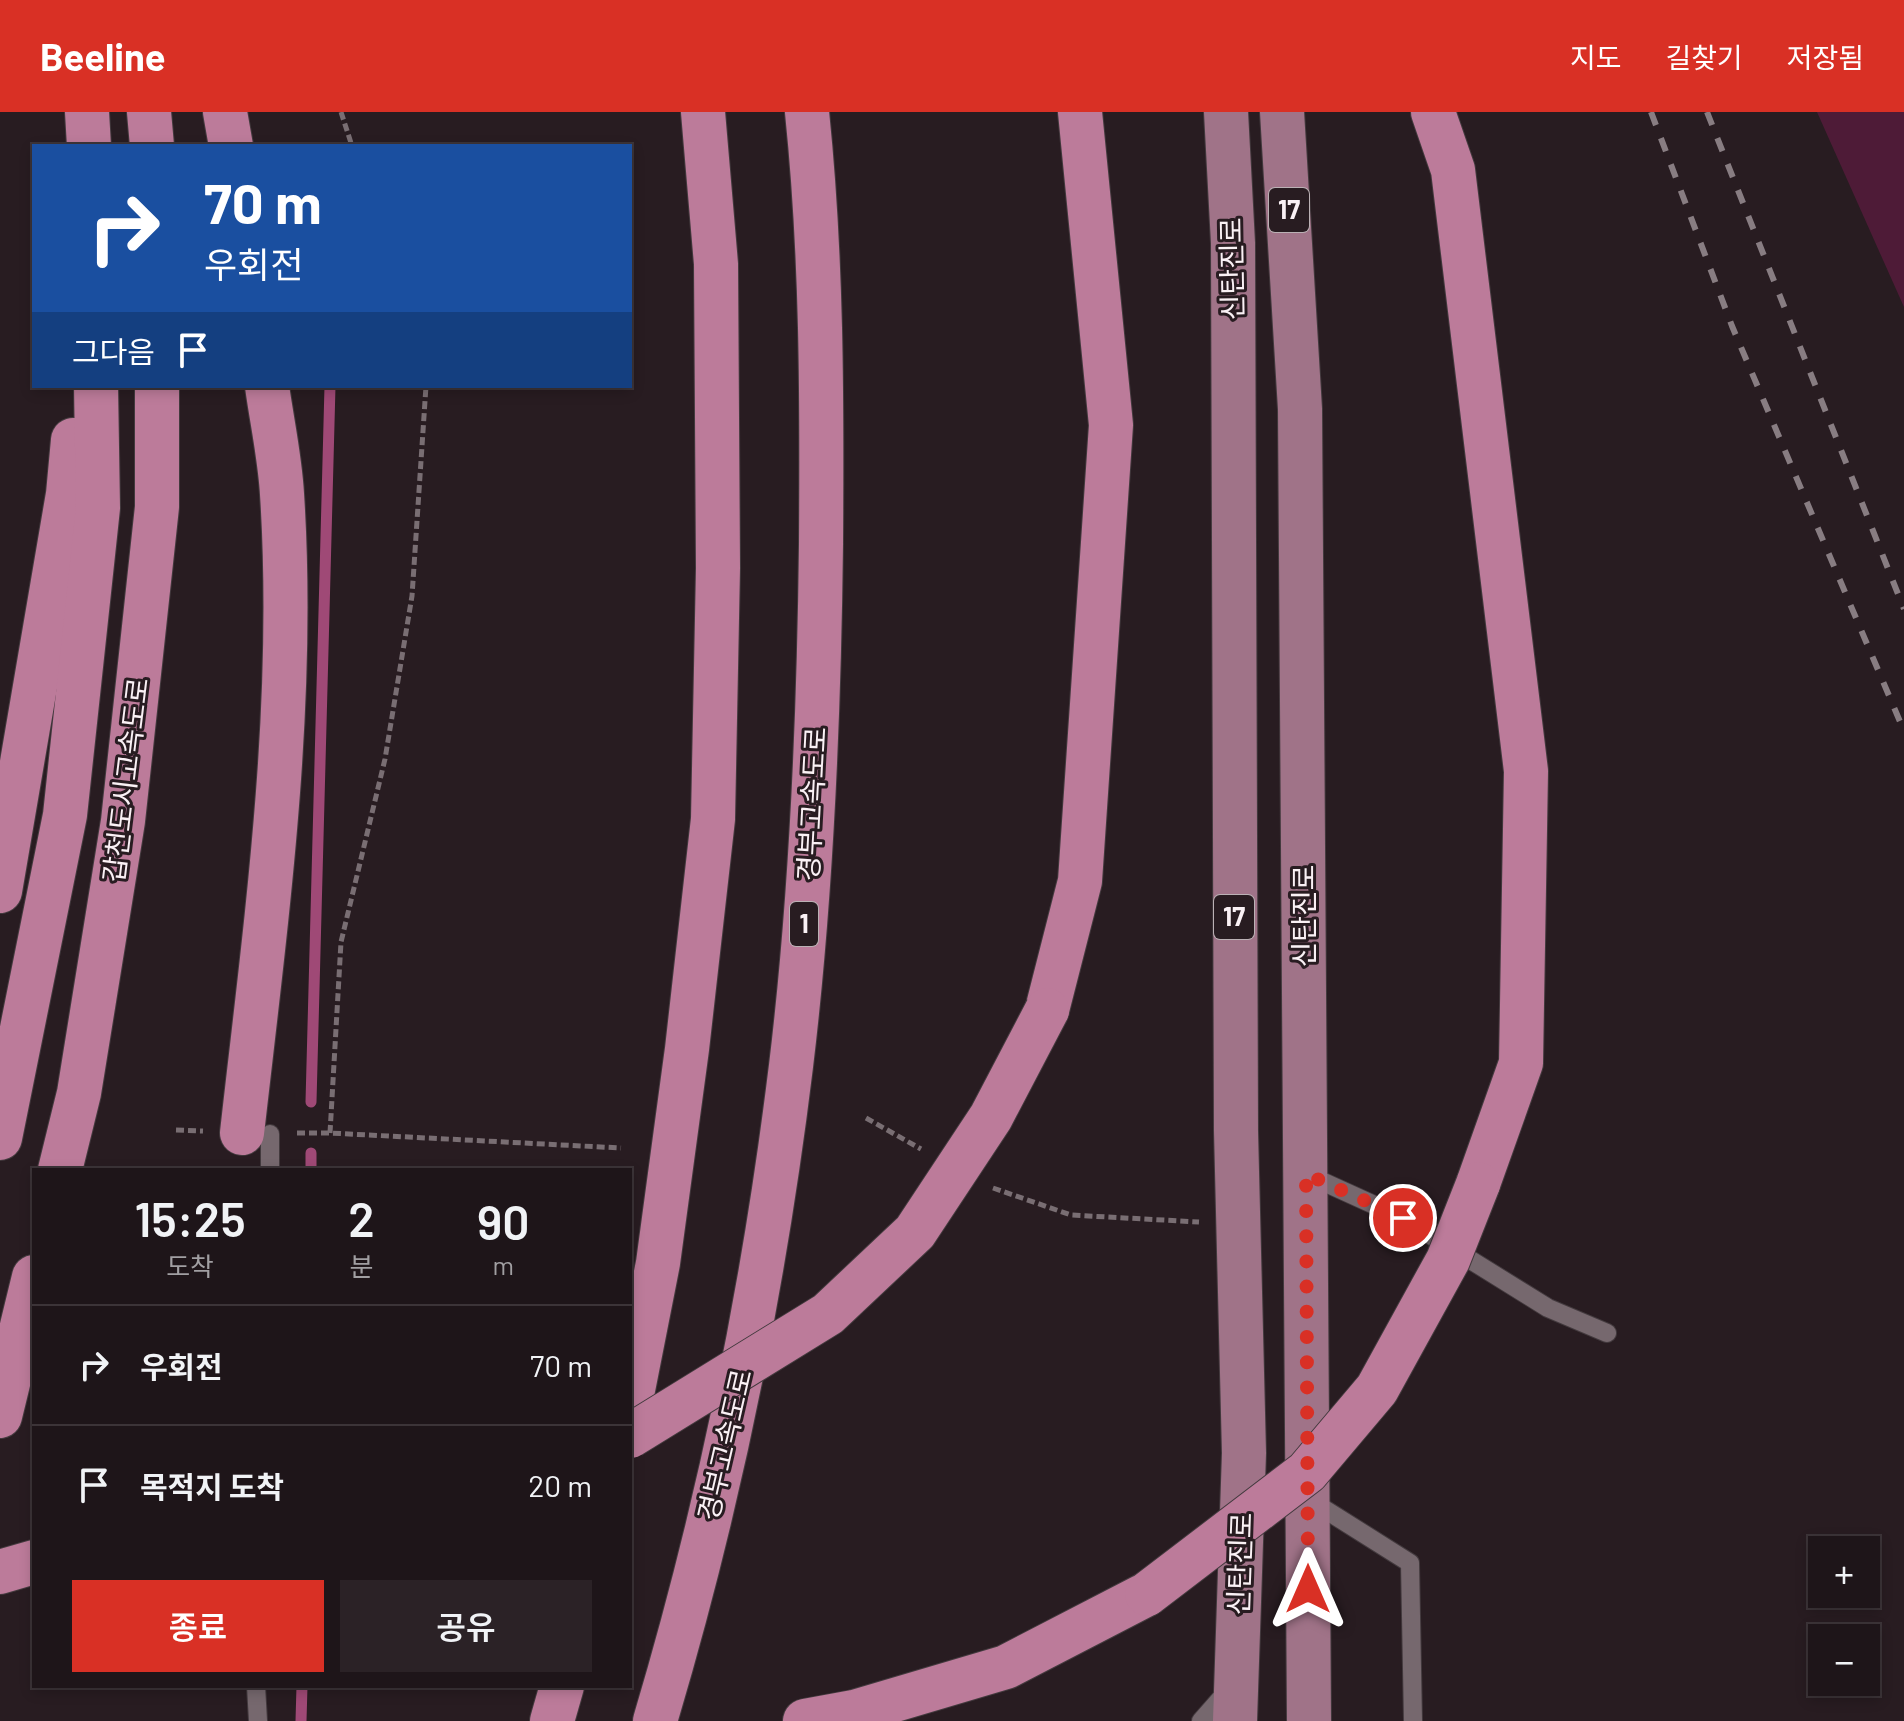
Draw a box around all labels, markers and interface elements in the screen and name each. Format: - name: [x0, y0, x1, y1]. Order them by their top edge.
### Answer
- text: Beeline: [40, 33, 165, 79]
- text: 지도: [1570, 40, 1621, 74]
- text: 길찾기: [1665, 40, 1743, 74]
- text: 저장됨: [1787, 40, 1864, 74]
- text: 70 m: [204, 168, 322, 235]
- icon: right: [72, 176, 176, 280]
- road number: 17: [1269, 188, 1309, 232]
- street label: 신탄진로: [1213, 217, 1249, 321]
- text: 우회전: [204, 242, 303, 285]
- icon: arrive: [171, 328, 215, 372]
- text: 그다음: [72, 333, 155, 369]
- street label: 갑천도시고속도로: [96, 676, 154, 884]
- street label: 경부고속도로: [790, 726, 832, 882]
- street label: 신탄진로: [1286, 864, 1320, 968]
- road number: 17: [1214, 895, 1254, 939]
- road number: 1: [790, 902, 818, 946]
- pin: [1369, 1184, 1437, 1252]
- text: 15:25: [134, 1189, 246, 1247]
- text: 2: [348, 1189, 375, 1247]
- text: 90: [477, 1192, 530, 1250]
- icon: arrive: [1381, 1196, 1425, 1240]
- text: m: [493, 1249, 514, 1280]
- text: 도착: [166, 1250, 214, 1281]
- text: 분: [349, 1250, 373, 1281]
- icon: right: [72, 1343, 116, 1387]
- text: 70 m: [530, 1347, 592, 1383]
- text: 우회전: [140, 1348, 223, 1384]
- street label: 경부고속도로: [690, 1366, 758, 1524]
- icon: arrive: [72, 1463, 116, 1507]
- text: 20 m: [528, 1467, 592, 1503]
- text: 목적지 도착: [140, 1468, 284, 1504]
- street label: 신탄진로: [1220, 1512, 1258, 1616]
- map controls: [1808, 1536, 1880, 1696]
- button: +: [1808, 1536, 1880, 1608]
- position arrow: [1266, 1547, 1350, 1631]
- button: 종료: [72, 1580, 324, 1672]
- button: 공유: [340, 1580, 592, 1672]
- button: −: [1808, 1624, 1880, 1696]

